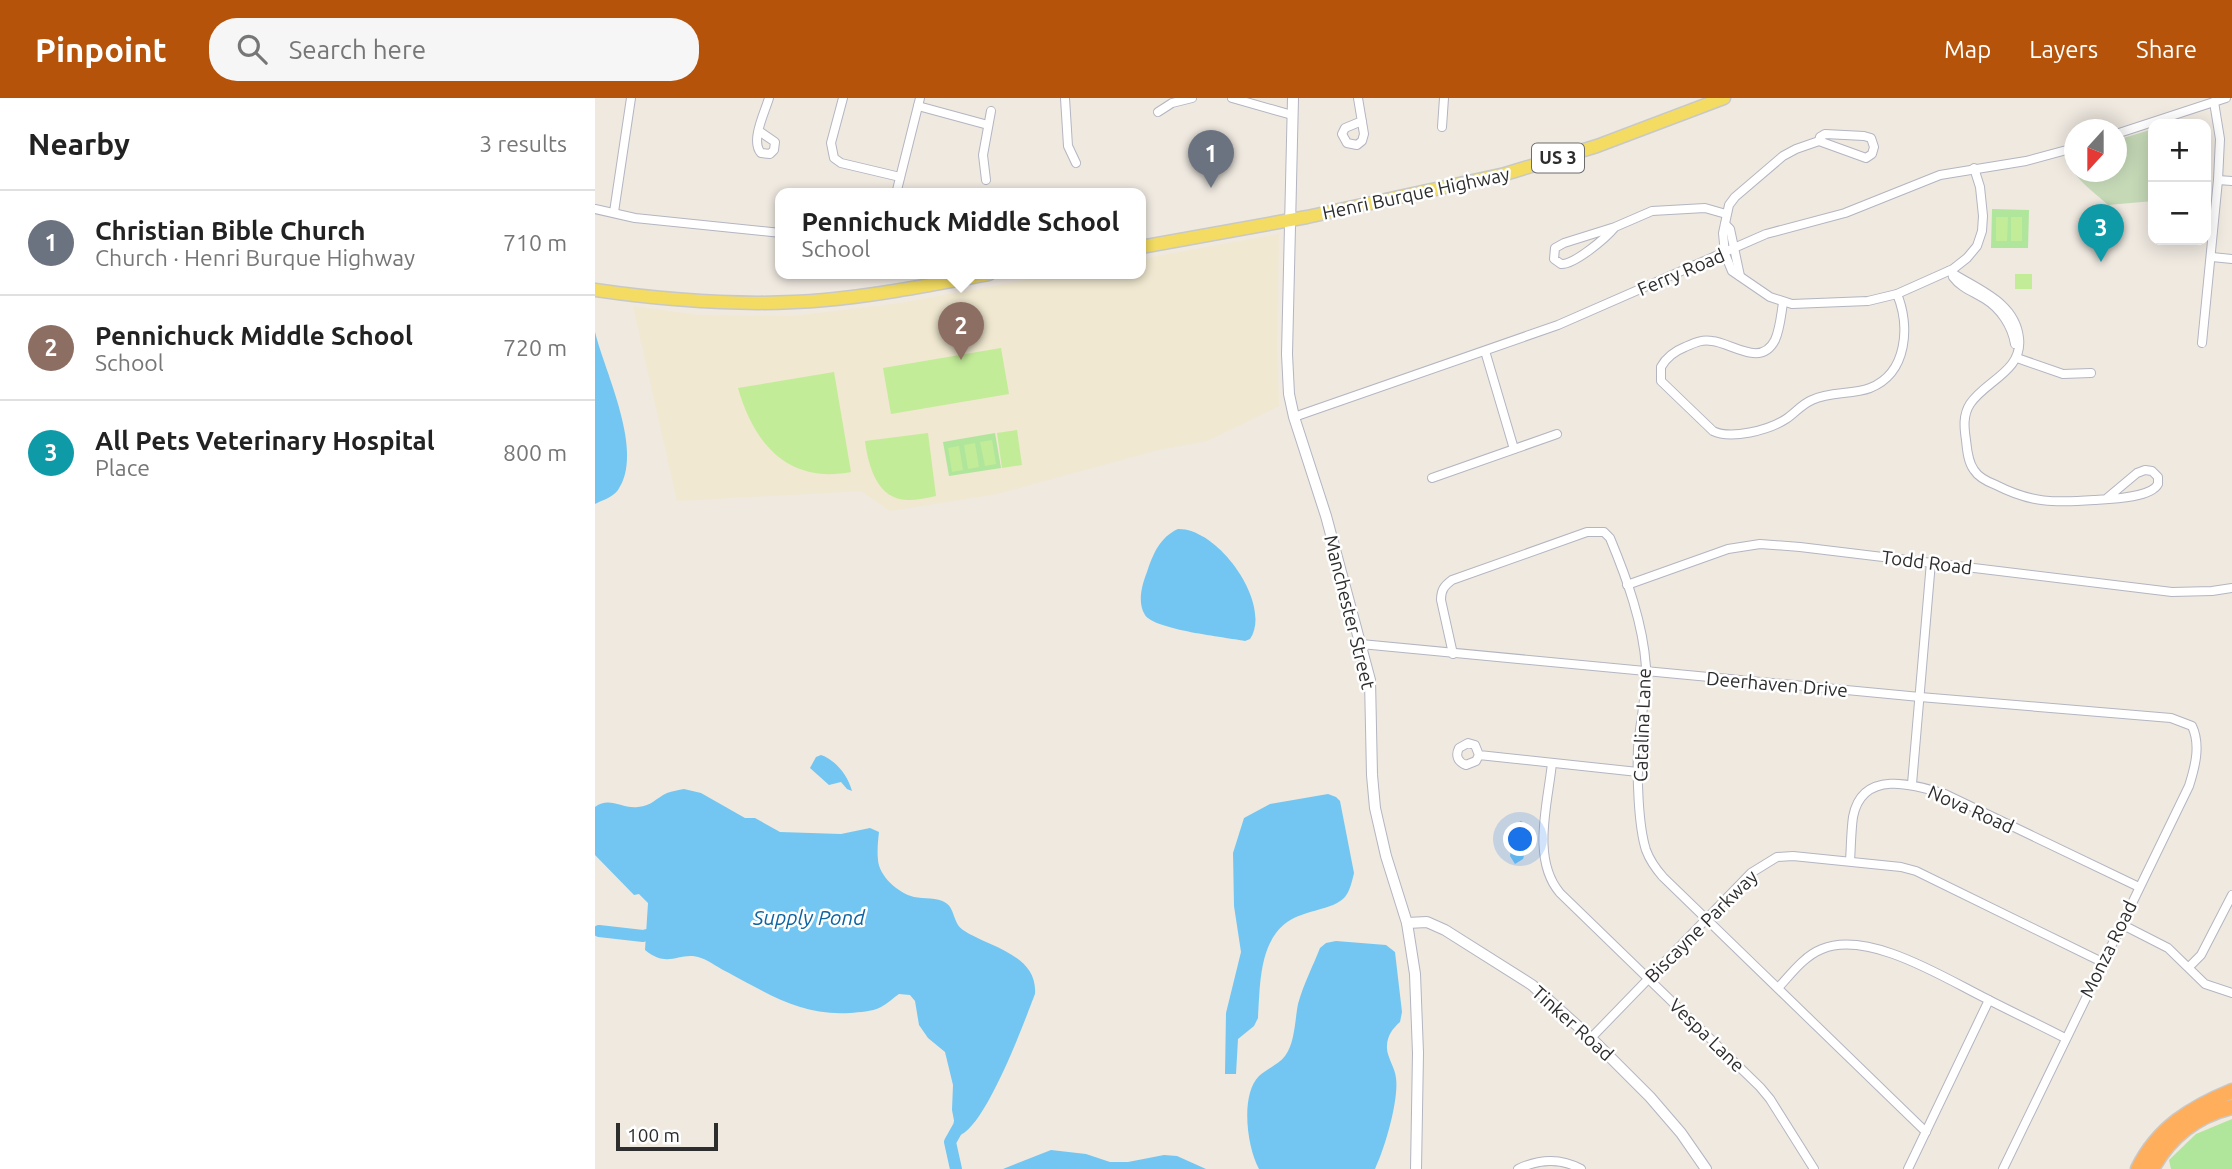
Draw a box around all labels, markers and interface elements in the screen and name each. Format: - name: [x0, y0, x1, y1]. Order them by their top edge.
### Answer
- search box: [209, 18, 699, 81]
- icon: search: [233, 30, 271, 68]
- text: Pinpoint: [35, 31, 167, 68]
- text: Search here: [289, 35, 426, 64]
- text: Map: [1944, 36, 1991, 63]
- text: Layers: [2029, 36, 2098, 63]
- text: Share: [2136, 36, 2197, 63]
- north arrow: [2064, 119, 2127, 182]
- map controls: [2148, 119, 2211, 245]
- button: +: [2148, 119, 2211, 182]
- text: Nearby: [28, 127, 130, 161]
- pin: 1: [1188, 130, 1234, 188]
- text: 3 results: [479, 131, 567, 156]
- road number: US 3: [1532, 144, 1584, 172]
- street label: Henri Burque Highway: [1320, 162, 1512, 224]
- button: −: [2148, 182, 2211, 245]
- popup: [775, 188, 1146, 279]
- pin: 3: [2078, 204, 2124, 262]
- text: Pennichuck Middle School: [802, 207, 1119, 236]
- text: Christian Bible Church: [95, 216, 366, 245]
- text: 1: [45, 230, 57, 255]
- text: 710 m: [503, 230, 567, 255]
- text: School: [802, 236, 870, 261]
- street label: Ferry Road: [1634, 244, 1728, 300]
- text: Church · Henri Burque Highway: [95, 245, 415, 270]
- pin: 2: [938, 302, 984, 360]
- text: Pennichuck Middle School: [95, 321, 413, 350]
- text: 2: [45, 335, 57, 360]
- text: 720 m: [503, 335, 567, 360]
- text: School: [95, 350, 164, 375]
- text: All Pets Veterinary Hospital: [95, 426, 435, 455]
- text: 3: [45, 440, 57, 465]
- text: 800 m: [503, 440, 567, 465]
- text: Place: [95, 455, 150, 480]
- street label: Manchester Street: [1320, 533, 1380, 692]
- street label: Todd Road: [1880, 546, 1974, 578]
- street label: Deerhaven Drive: [1705, 667, 1849, 701]
- street label: Catalina Lane: [1629, 668, 1655, 782]
- street label: Nova Road: [1925, 780, 2017, 838]
- your location: [1503, 822, 1537, 856]
- street label: Biscayne Parkway: [1640, 865, 1762, 987]
- street label: Monza Road: [2075, 897, 2141, 1001]
- water label: Supply Pond: [752, 905, 866, 929]
- street label: Tinker Road: [1528, 981, 1618, 1065]
- street label: Vespa Lane: [1665, 994, 1749, 1076]
- scale bar: [616, 1120, 717, 1152]
- text: 100 m: [627, 1124, 680, 1146]

